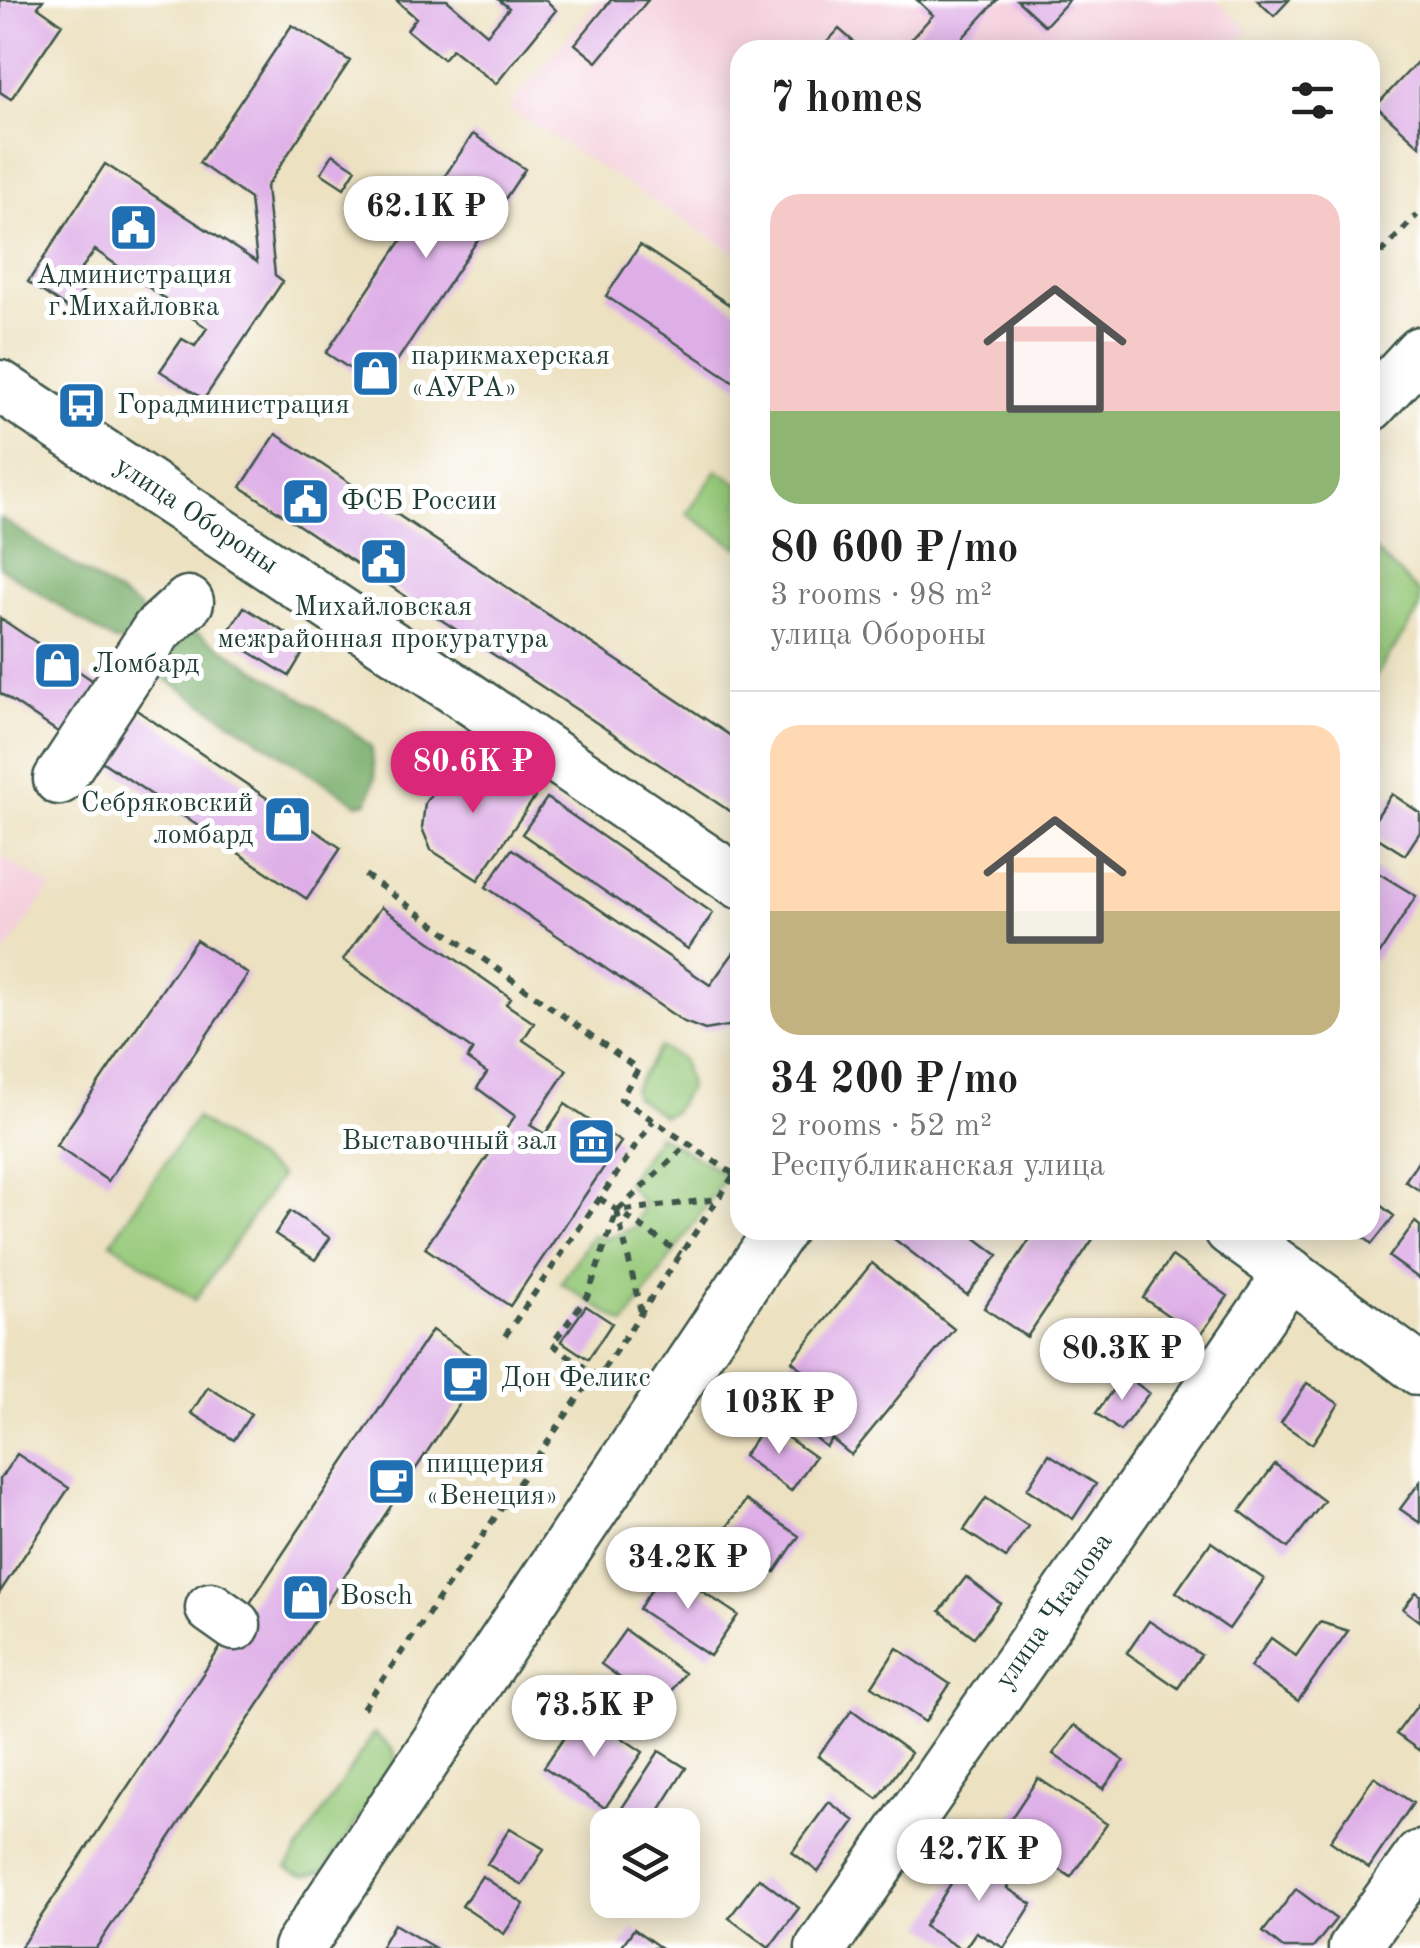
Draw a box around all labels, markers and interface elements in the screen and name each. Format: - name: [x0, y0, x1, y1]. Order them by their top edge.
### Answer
- icon: filters: [1285, 73, 1340, 128]
- text: 7 homes: [770, 79, 922, 121]
- pin: 62.1K ₽: [334, 176, 518, 261]
- text: 62.1K ₽: [366, 192, 486, 224]
- public building icon: Администрация г.Михайловка: [108, 202, 160, 254]
- icon: home: [965, 259, 1145, 439]
- place label: Администрация г.Михайловка: [36, 262, 232, 322]
- place label: парикмахерская «АУРА»: [411, 343, 610, 403]
- shop icon: парикмахерская «АУРА»: [350, 347, 402, 399]
- bus stop icon: Горадминистрация: [56, 380, 108, 432]
- place label: Горадминистрация: [117, 392, 349, 420]
- street label: улица Обороны: [109, 452, 282, 580]
- public building icon: ФСБ России: [280, 476, 332, 528]
- place label: ФСБ России: [341, 488, 497, 516]
- text: 80 600 ₽/mo: [770, 529, 1018, 571]
- public building icon: Михайловская межрайонная прокуратура: [357, 535, 409, 587]
- text: 3 rooms · 98 m²: [770, 580, 992, 612]
- place label: Михайловская межрайонная прокуратура: [218, 594, 549, 654]
- text: улица Обороны: [770, 620, 986, 652]
- shop icon: Ломбард: [31, 639, 83, 691]
- place label: Ломбард: [92, 651, 199, 679]
- pin: 80.6K ₽: [381, 731, 565, 816]
- text: 80.6K ₽: [413, 747, 533, 779]
- place label: Себряковский ломбард: [81, 790, 253, 850]
- icon: home: [965, 790, 1145, 970]
- shop icon: Себряковский ломбард: [262, 794, 314, 846]
- text: 34 200 ₽/mo: [770, 1060, 1018, 1102]
- text: 2 rooms · 52 m²: [770, 1111, 992, 1143]
- museum icon: Выставочный зал: [566, 1116, 618, 1168]
- place label: Выставочный зал: [342, 1128, 557, 1156]
- text: Республиканская улица: [770, 1151, 1105, 1183]
- pin: 80.3K ₽: [1030, 1318, 1214, 1403]
- text: 80.3K ₽: [1062, 1334, 1182, 1366]
- cafe icon: Дон Феликс: [440, 1353, 492, 1405]
- place label: Дон Феликс: [501, 1365, 651, 1393]
- pin: 103K ₽: [698, 1372, 860, 1457]
- text: 103K ₽: [723, 1388, 835, 1420]
- place label: пиццерия «Венеция»: [426, 1451, 558, 1511]
- cafe icon: пиццерия «Венеция»: [365, 1455, 417, 1507]
- pin: 34.2K ₽: [596, 1527, 780, 1612]
- street label: улица Чкалова: [991, 1528, 1119, 1695]
- text: 34.2K ₽: [628, 1543, 748, 1575]
- shop icon: Bosch: [279, 1571, 331, 1623]
- place label: Bosch: [340, 1583, 413, 1611]
- pin: 73.5K ₽: [502, 1675, 686, 1760]
- text: 73.5K ₽: [534, 1691, 654, 1723]
- map controls: [590, 1808, 700, 1918]
- button: layers: [590, 1808, 700, 1918]
- pin: 42.7K ₽: [887, 1819, 1071, 1904]
- text: 42.7K ₽: [919, 1835, 1039, 1867]

